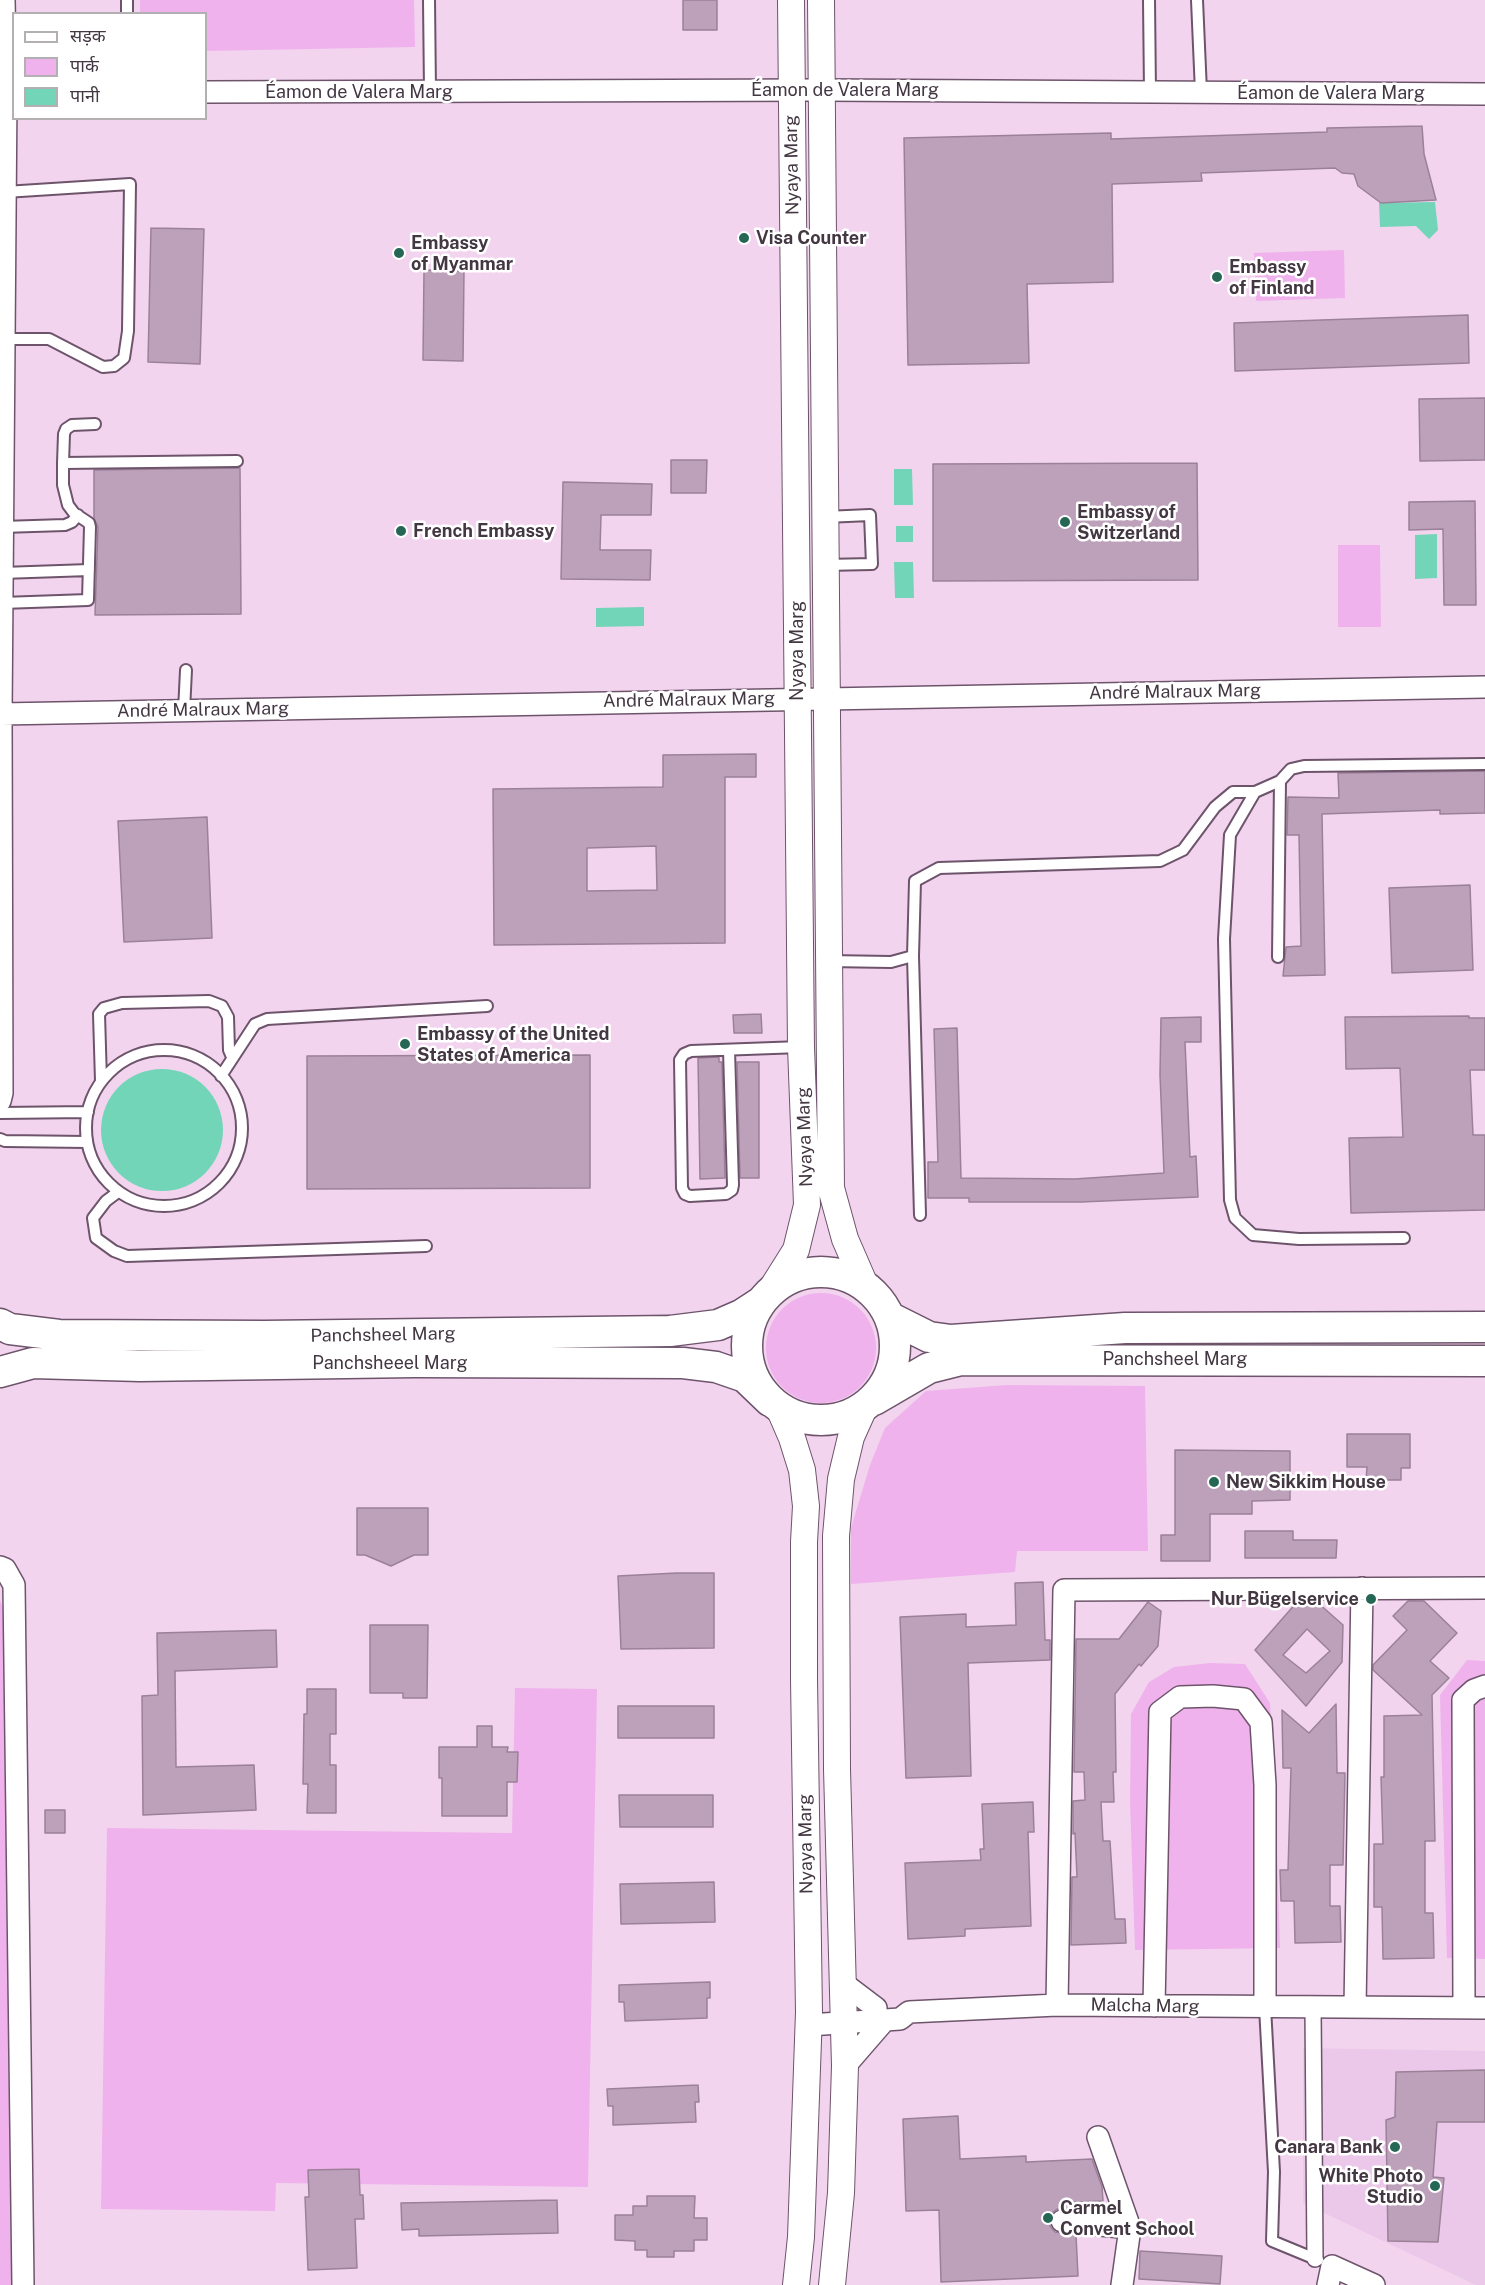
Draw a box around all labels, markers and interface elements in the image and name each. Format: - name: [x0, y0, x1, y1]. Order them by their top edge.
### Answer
- legend: [12, 12, 207, 120]
- text: सड़क: [70, 25, 106, 46]
- text: पार्क: [70, 55, 99, 76]
- street label: Éamon de Valera Marg: [751, 79, 939, 101]
- street label: Éamon de Valera Marg: [265, 81, 453, 103]
- street label: Éamon de Valera Marg: [1237, 82, 1425, 104]
- text: पानी: [70, 85, 100, 106]
- street label: Nyaya Marg: [780, 115, 804, 215]
- place label: Visa Counter: [756, 227, 867, 249]
- marker: Visa Counter: [737, 231, 751, 245]
- place label: Embassy of Myanmar: [411, 232, 513, 274]
- marker: Embassy of Myanmar: [392, 246, 406, 260]
- place label: Embassy of Finland: [1229, 256, 1315, 298]
- marker: Embassy of Finland: [1210, 270, 1224, 284]
- place label: Embassy of Switzerland: [1077, 501, 1180, 544]
- marker: Embassy of Switzerland: [1058, 515, 1072, 529]
- place label: French Embassy: [413, 520, 554, 542]
- marker: French Embassy: [394, 524, 408, 538]
- street label: Nyaya Marg: [786, 601, 808, 701]
- street label: André Malraux Marg: [1089, 680, 1261, 704]
- street label: André Malraux Marg: [603, 688, 775, 712]
- street label: André Malraux Marg: [117, 698, 289, 722]
- place label: Embassy of the United States of America: [417, 1023, 609, 1066]
- marker: Embassy of the United States of America: [398, 1037, 412, 1051]
- street label: Nyaya Marg: [792, 1087, 818, 1187]
- street label: Panchsheel Marg: [310, 1323, 456, 1347]
- street label: Panchsheel Marg: [1102, 1348, 1248, 1370]
- street label: Panchsheeel Marg: [312, 1352, 468, 1374]
- place label: New Sikkim House: [1226, 1471, 1386, 1493]
- marker: New Sikkim House: [1207, 1475, 1221, 1489]
- place label: Nur Bügelservice: [1211, 1588, 1359, 1610]
- marker: Nur Bügelservice: [1364, 1592, 1378, 1606]
- street label: Nyaya Marg: [794, 1794, 818, 1894]
- street label: Malcha Marg: [1090, 1994, 1200, 2018]
- place label: Canara Bank: [1274, 2136, 1383, 2158]
- marker: Canara Bank: [1388, 2140, 1402, 2154]
- place label: White Photo Studio: [1318, 2165, 1423, 2208]
- marker: White Photo Studio: [1428, 2179, 1442, 2193]
- place label: Carmel Convent School: [1060, 2197, 1194, 2240]
- marker: Carmel Convent School: [1041, 2211, 1055, 2225]

